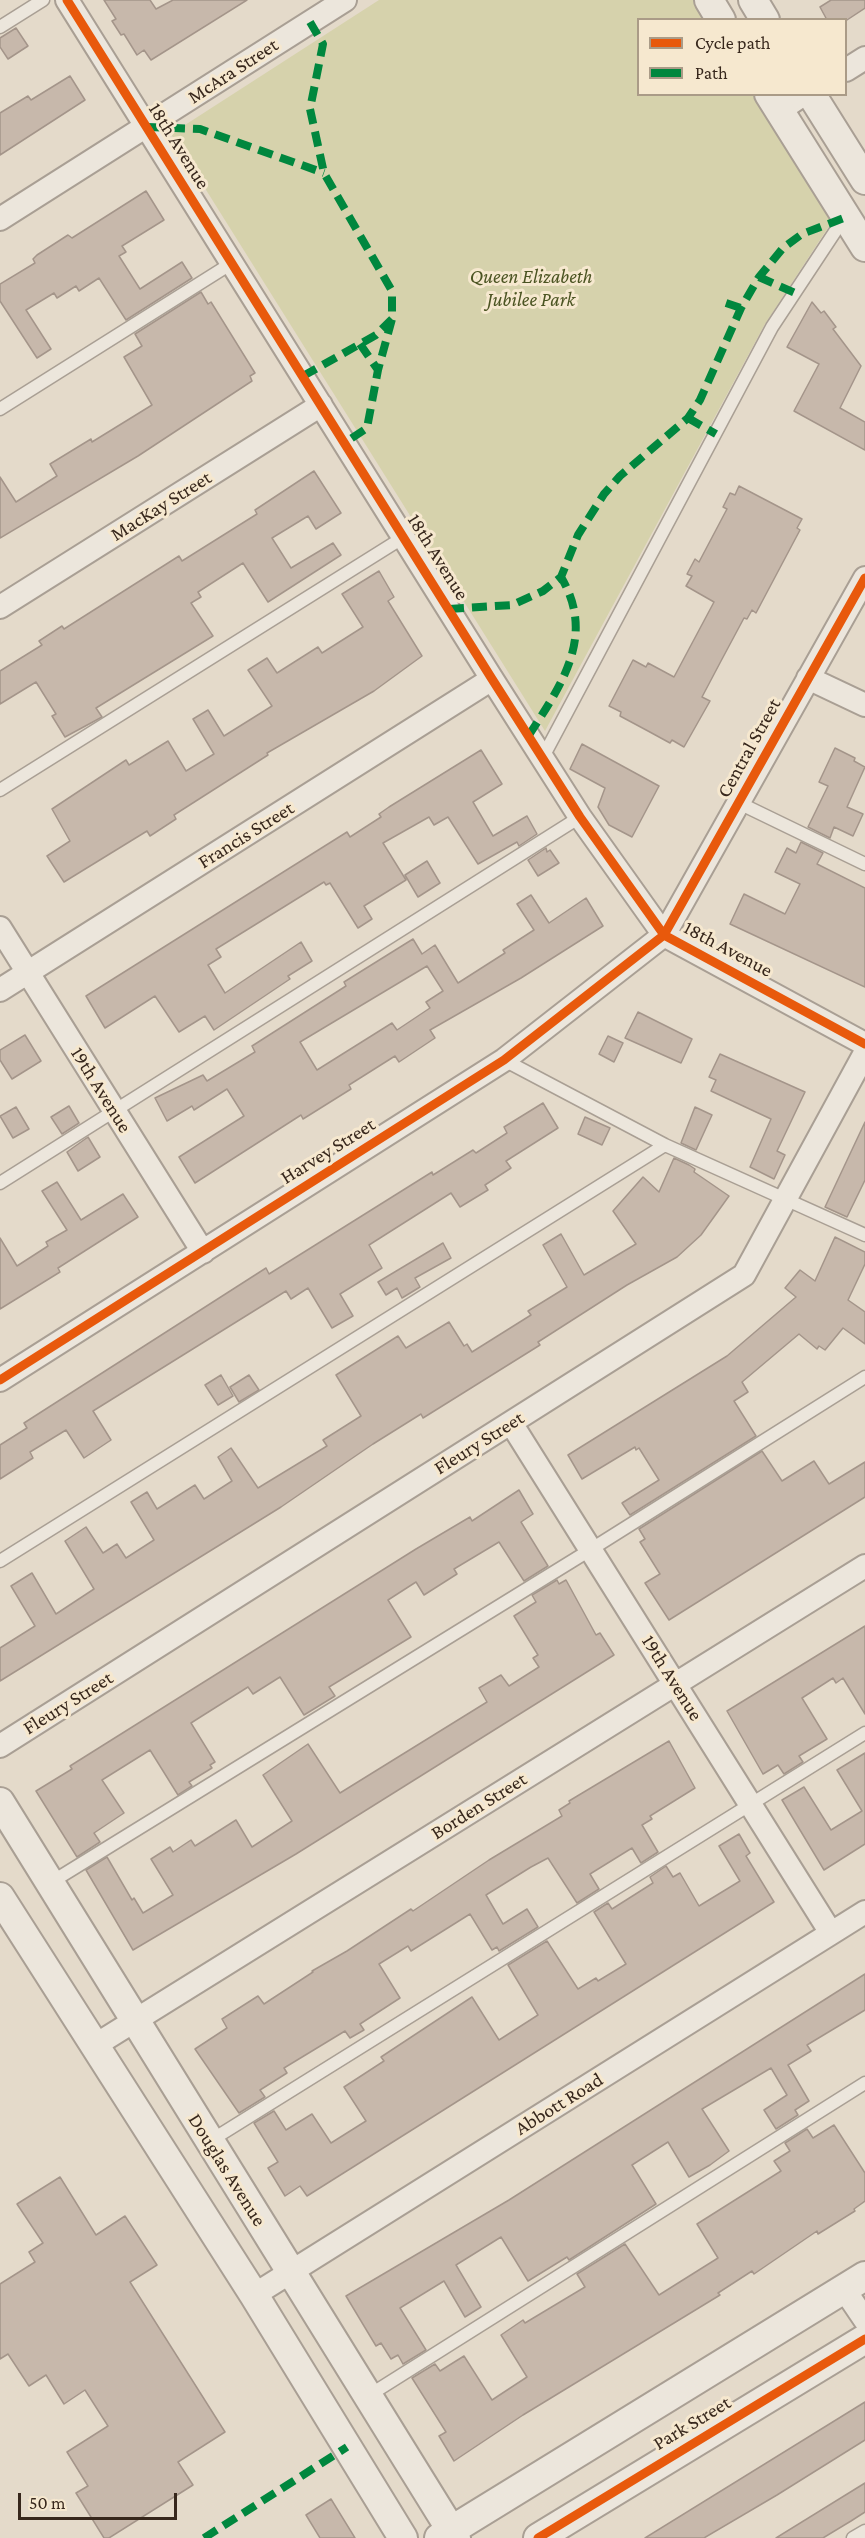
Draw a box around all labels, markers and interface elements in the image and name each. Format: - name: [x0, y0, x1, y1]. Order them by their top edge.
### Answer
- legend: [637, 18, 847, 96]
- street label: McAra Street: [183, 33, 283, 109]
- text: Cycle path: [695, 33, 770, 53]
- text: Path: [695, 63, 728, 83]
- street label: 18th Avenue: [143, 98, 215, 194]
- park label: Queen Elizabeth Jubilee Park: [470, 265, 592, 312]
- street label: MacKay Street: [106, 466, 216, 546]
- street label: 18th Avenue: [402, 509, 474, 605]
- street label: Central Street: [712, 694, 786, 802]
- street label: Francis Street: [194, 796, 298, 874]
- street label: 18th Avenue: [679, 916, 777, 982]
- street label: 19th Avenue: [65, 1043, 137, 1137]
- street label: Harvey Street: [276, 1112, 380, 1190]
- street label: Fleury Street: [430, 1406, 528, 1480]
- street label: 19th Avenue: [636, 1631, 708, 1725]
- street label: Fleury Street: [19, 1666, 117, 1740]
- street label: Borden Street: [427, 1767, 531, 1845]
- street label: Abbott Road: [511, 2068, 607, 2140]
- street label: Douglas Avenue: [183, 2109, 271, 2231]
- street label: Park Street: [649, 2391, 735, 2455]
- scale bar: [21, 2481, 180, 2519]
- text: 50 m: [29, 2493, 66, 2513]

